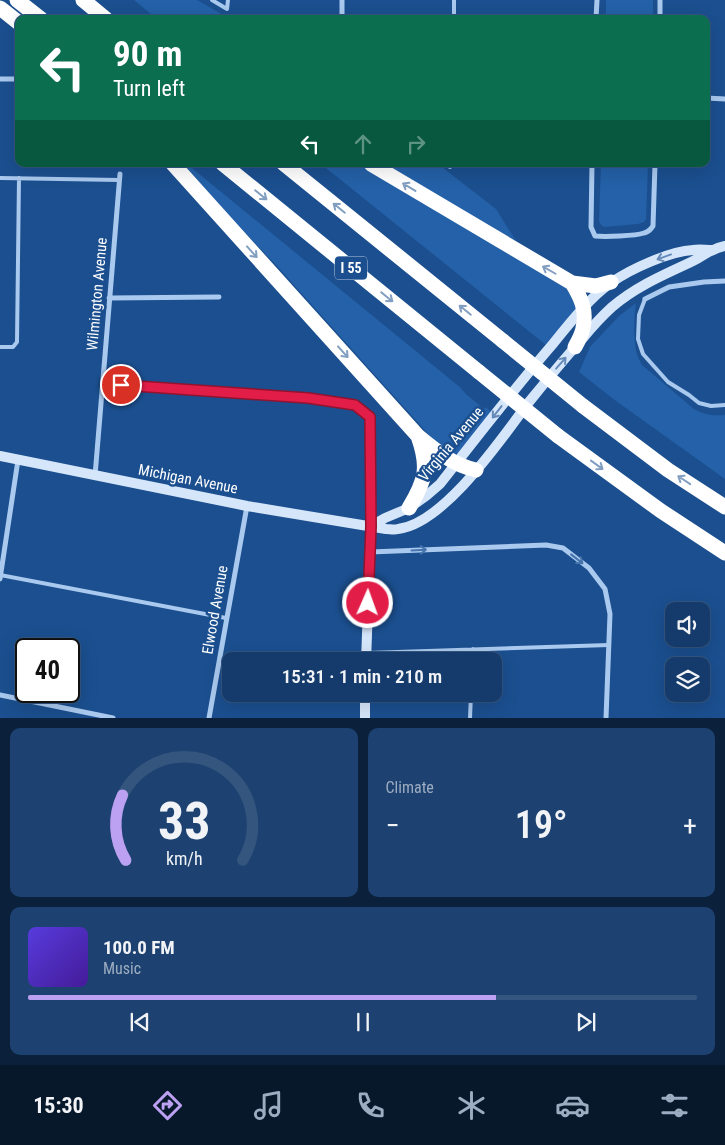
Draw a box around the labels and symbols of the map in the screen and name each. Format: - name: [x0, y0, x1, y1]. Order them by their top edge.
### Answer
- one-way arrow: [403, 181, 417, 191]
- one-way arrow: [254, 189, 267, 200]
- one-way arrow: [333, 203, 346, 214]
- street label: Wilmington Avenue: [83, 237, 111, 351]
- one-way arrow: [246, 245, 258, 258]
- one-way arrow: [657, 253, 673, 262]
- road number: I 55: [335, 256, 367, 280]
- one-way arrow: [543, 264, 557, 274]
- one-way arrow: [380, 292, 393, 303]
- one-way arrow: [459, 305, 472, 316]
- one-way arrow: [337, 345, 349, 358]
- one-way arrow: [555, 357, 566, 370]
- pin: [100, 364, 142, 406]
- street label: Virginia Avenue: [415, 403, 487, 485]
- one-way arrow: [491, 405, 502, 418]
- one-way arrow: [590, 460, 603, 471]
- street label: Michigan Avenue: [137, 461, 239, 497]
- one-way arrow: [678, 475, 692, 485]
- one-way arrow: [410, 545, 427, 555]
- one-way arrow: [570, 553, 583, 564]
- street label: Elwood Avenue: [198, 564, 232, 656]
- position arrow: [341, 576, 393, 628]
- speed limit sign: 40: [15, 638, 80, 703]

